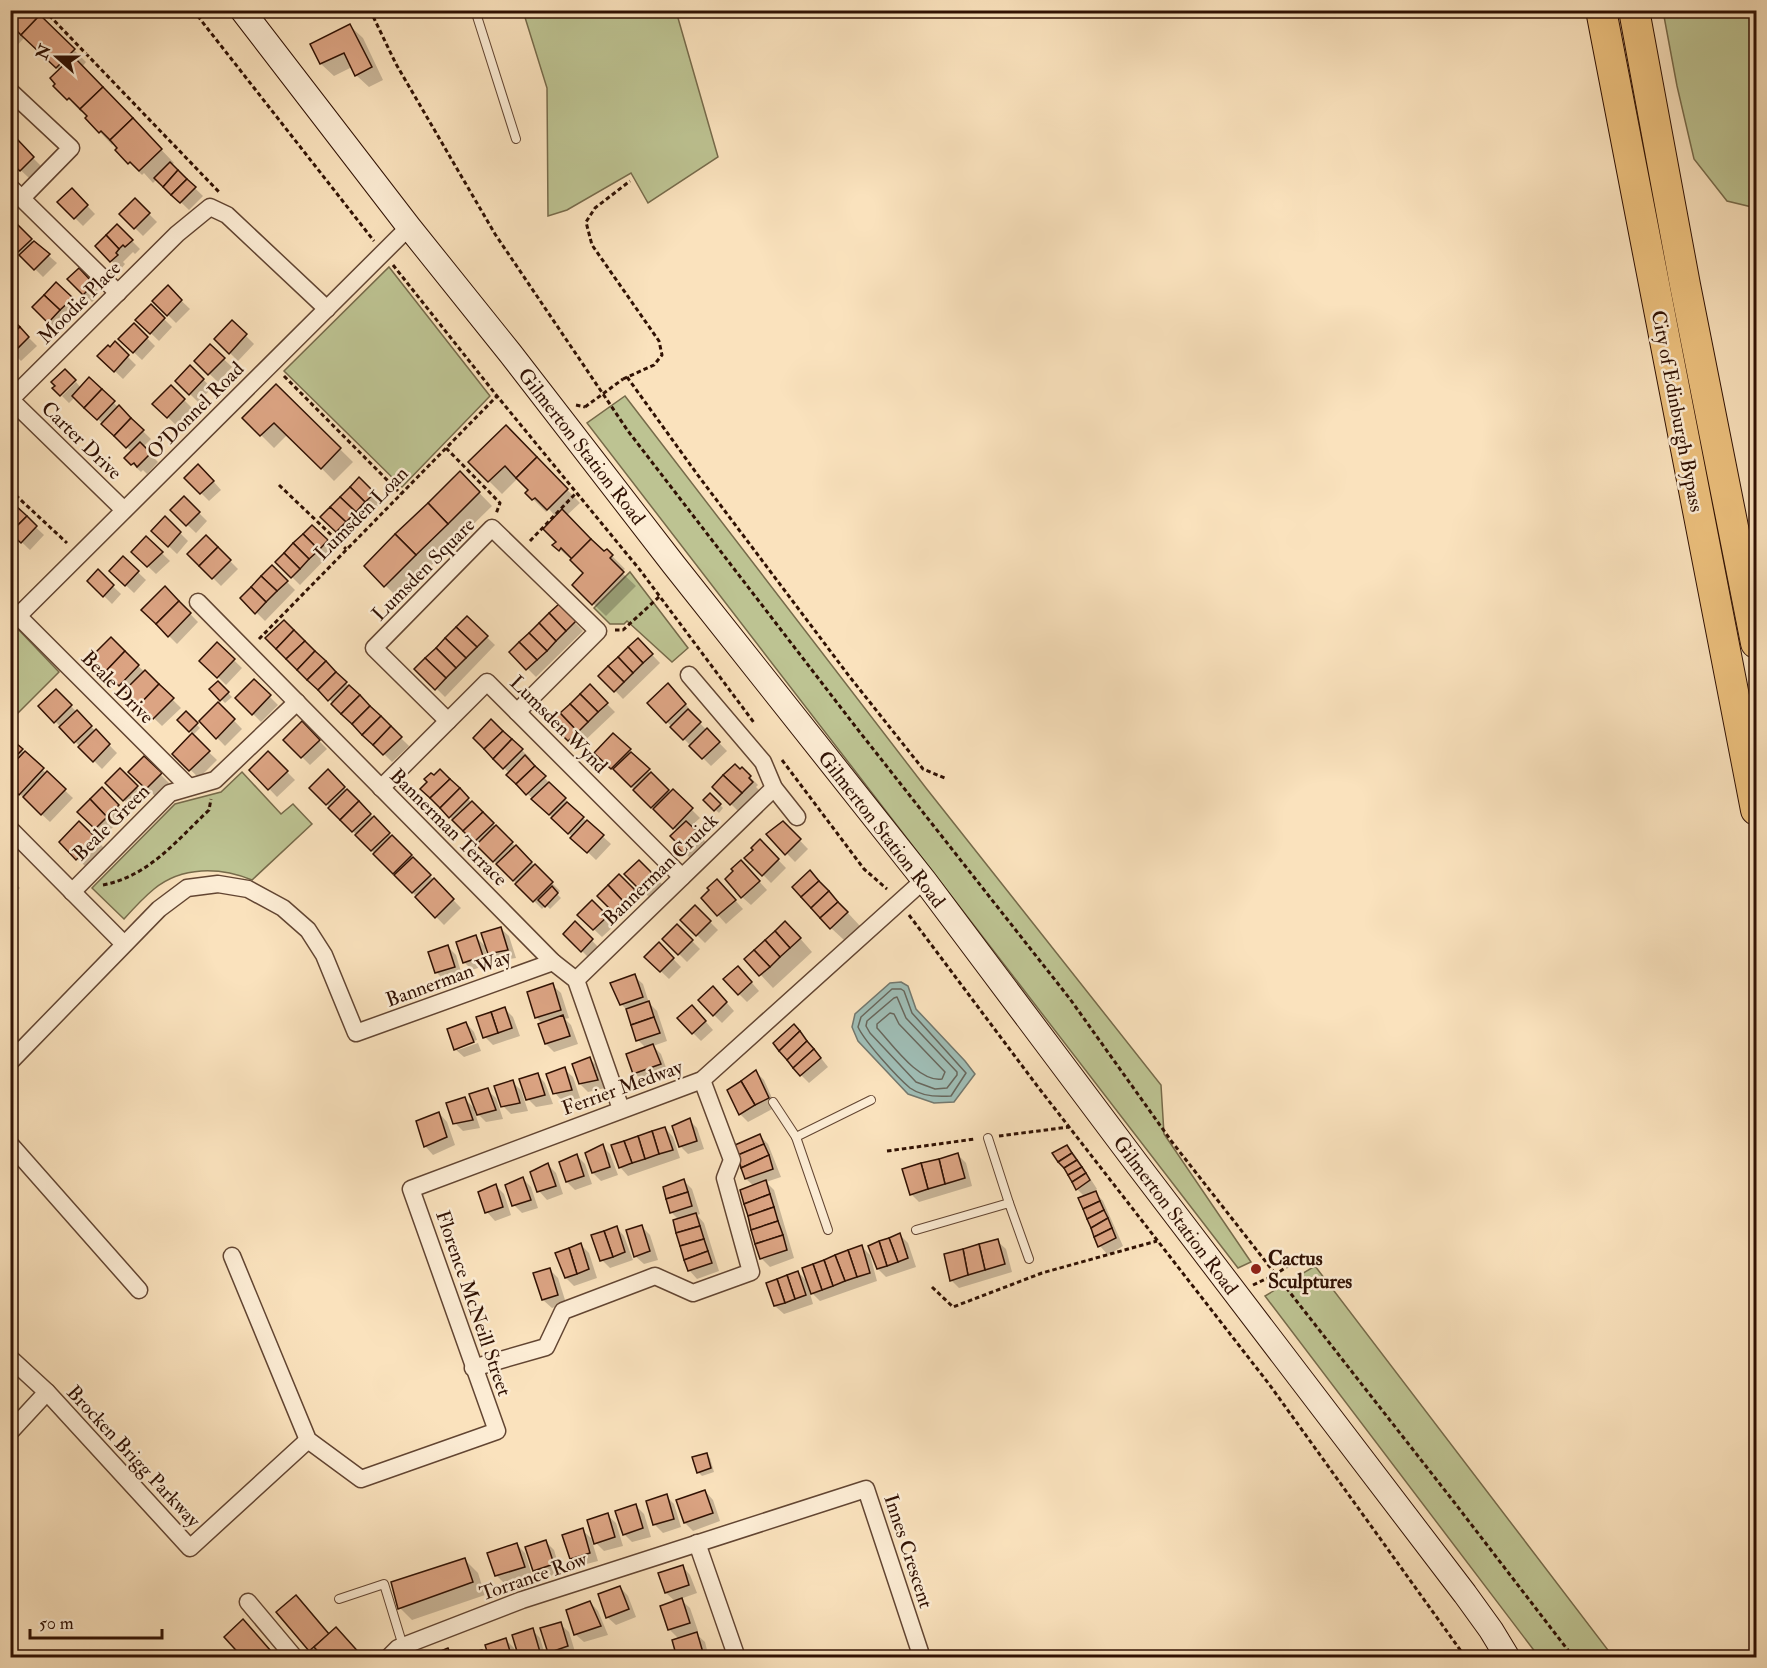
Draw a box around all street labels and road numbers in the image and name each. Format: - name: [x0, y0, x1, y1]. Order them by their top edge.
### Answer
- street label: Moodie Place: [33, 256, 126, 349]
- street label: City of Edinburgh Bypass: [1645, 308, 1709, 515]
- street label: O'Donnel Road: [141, 356, 249, 464]
- street label: Gilmerton Station Road: [512, 363, 651, 530]
- street label: Carter Drive: [36, 396, 127, 485]
- street label: Lumsden Loan: [309, 461, 414, 566]
- street label: Lumsden Square: [366, 512, 480, 626]
- street label: Beale Drive: [76, 646, 159, 729]
- street label: Lumsden Wynd: [504, 670, 613, 779]
- street label: Gilmerton Station Road: [812, 746, 951, 913]
- street label: Bannerman Terrace: [385, 763, 513, 891]
- street label: Beale Green: [68, 779, 155, 866]
- street label: Bannerman Cruick: [597, 808, 724, 931]
- street label: Bannerman Way: [382, 944, 515, 1013]
- street label: Ferrier Medway: [558, 1054, 687, 1121]
- street label: Gilmerton Station Road: [1108, 1131, 1244, 1300]
- street label: Florence McNeill Street: [430, 1207, 517, 1400]
- street label: Brocken Brigg Parkway: [61, 1380, 207, 1533]
- street label: Innes Crescent: [878, 1491, 939, 1612]
- street label: Torrance Row: [476, 1546, 591, 1607]

